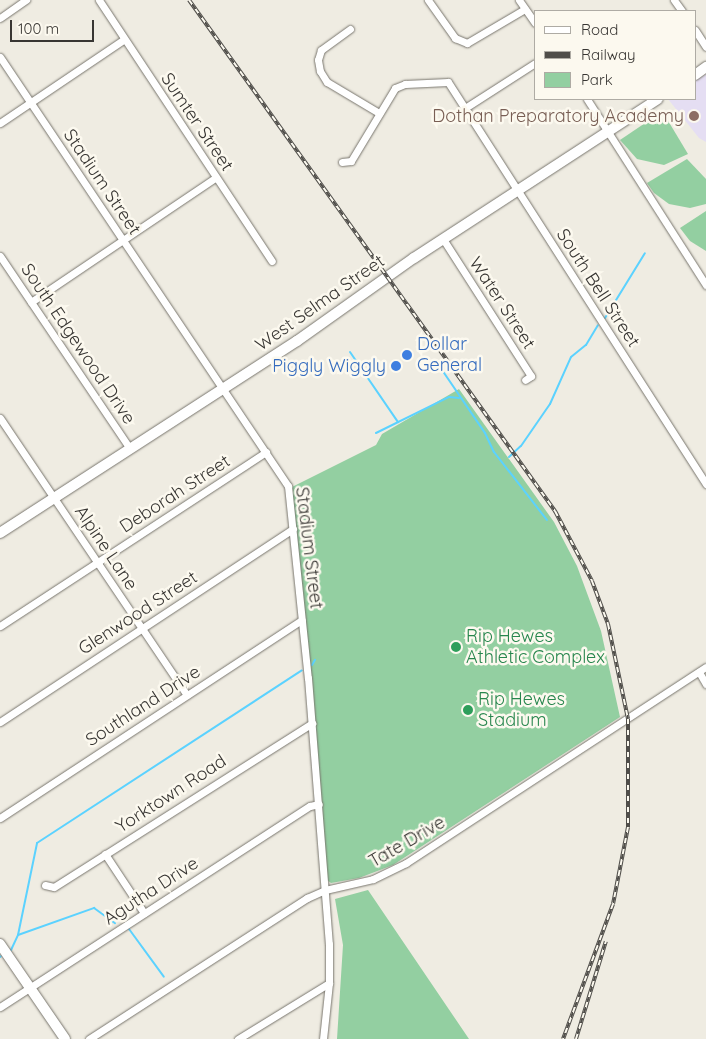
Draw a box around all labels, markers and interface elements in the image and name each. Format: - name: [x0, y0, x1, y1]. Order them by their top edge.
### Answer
- scale bar: [12, 10, 96, 42]
- legend: [534, 10, 696, 100]
- text: 100 m: [18, 19, 59, 38]
- text: Road: [581, 20, 618, 39]
- text: Railway: [581, 45, 636, 64]
- street label: Sumter Street: [156, 69, 238, 175]
- text: Park: [581, 70, 613, 89]
- place label: Dothan Preparatory Academy: [432, 105, 684, 127]
- marker: Dothan Preparatory Academy: [688, 110, 700, 122]
- street label: Stadium Street: [59, 125, 145, 239]
- street label: South Bell Street: [552, 225, 644, 351]
- street label: West Selma Street: [251, 250, 389, 356]
- street label: Water Street: [464, 253, 540, 353]
- street label: South Edgewood Drive: [16, 260, 140, 428]
- place label: Dollar General: [417, 334, 482, 376]
- marker: Dollar General: [401, 349, 413, 361]
- place label: Piggly Wiggly: [272, 355, 386, 377]
- marker: Piggly Wiggly: [390, 360, 402, 372]
- street label: Deborah Street: [116, 450, 234, 538]
- street label: Stadium Street: [291, 486, 327, 610]
- street label: Alpine Lane: [70, 502, 142, 594]
- street label: Glenwood Street: [75, 567, 201, 659]
- place label: Rip Hewes Athletic Complex: [466, 626, 605, 669]
- marker: Rip Hewes Athletic Complex: [450, 641, 462, 653]
- street label: Southland Drive: [82, 661, 204, 751]
- place label: Rip Hewes Stadium: [478, 689, 565, 732]
- marker: Rip Hewes Stadium: [462, 704, 474, 716]
- street label: Yorktown Road: [112, 750, 230, 838]
- street label: Tate Drive: [365, 812, 449, 872]
- street label: Agutha Drive: [100, 852, 202, 930]

